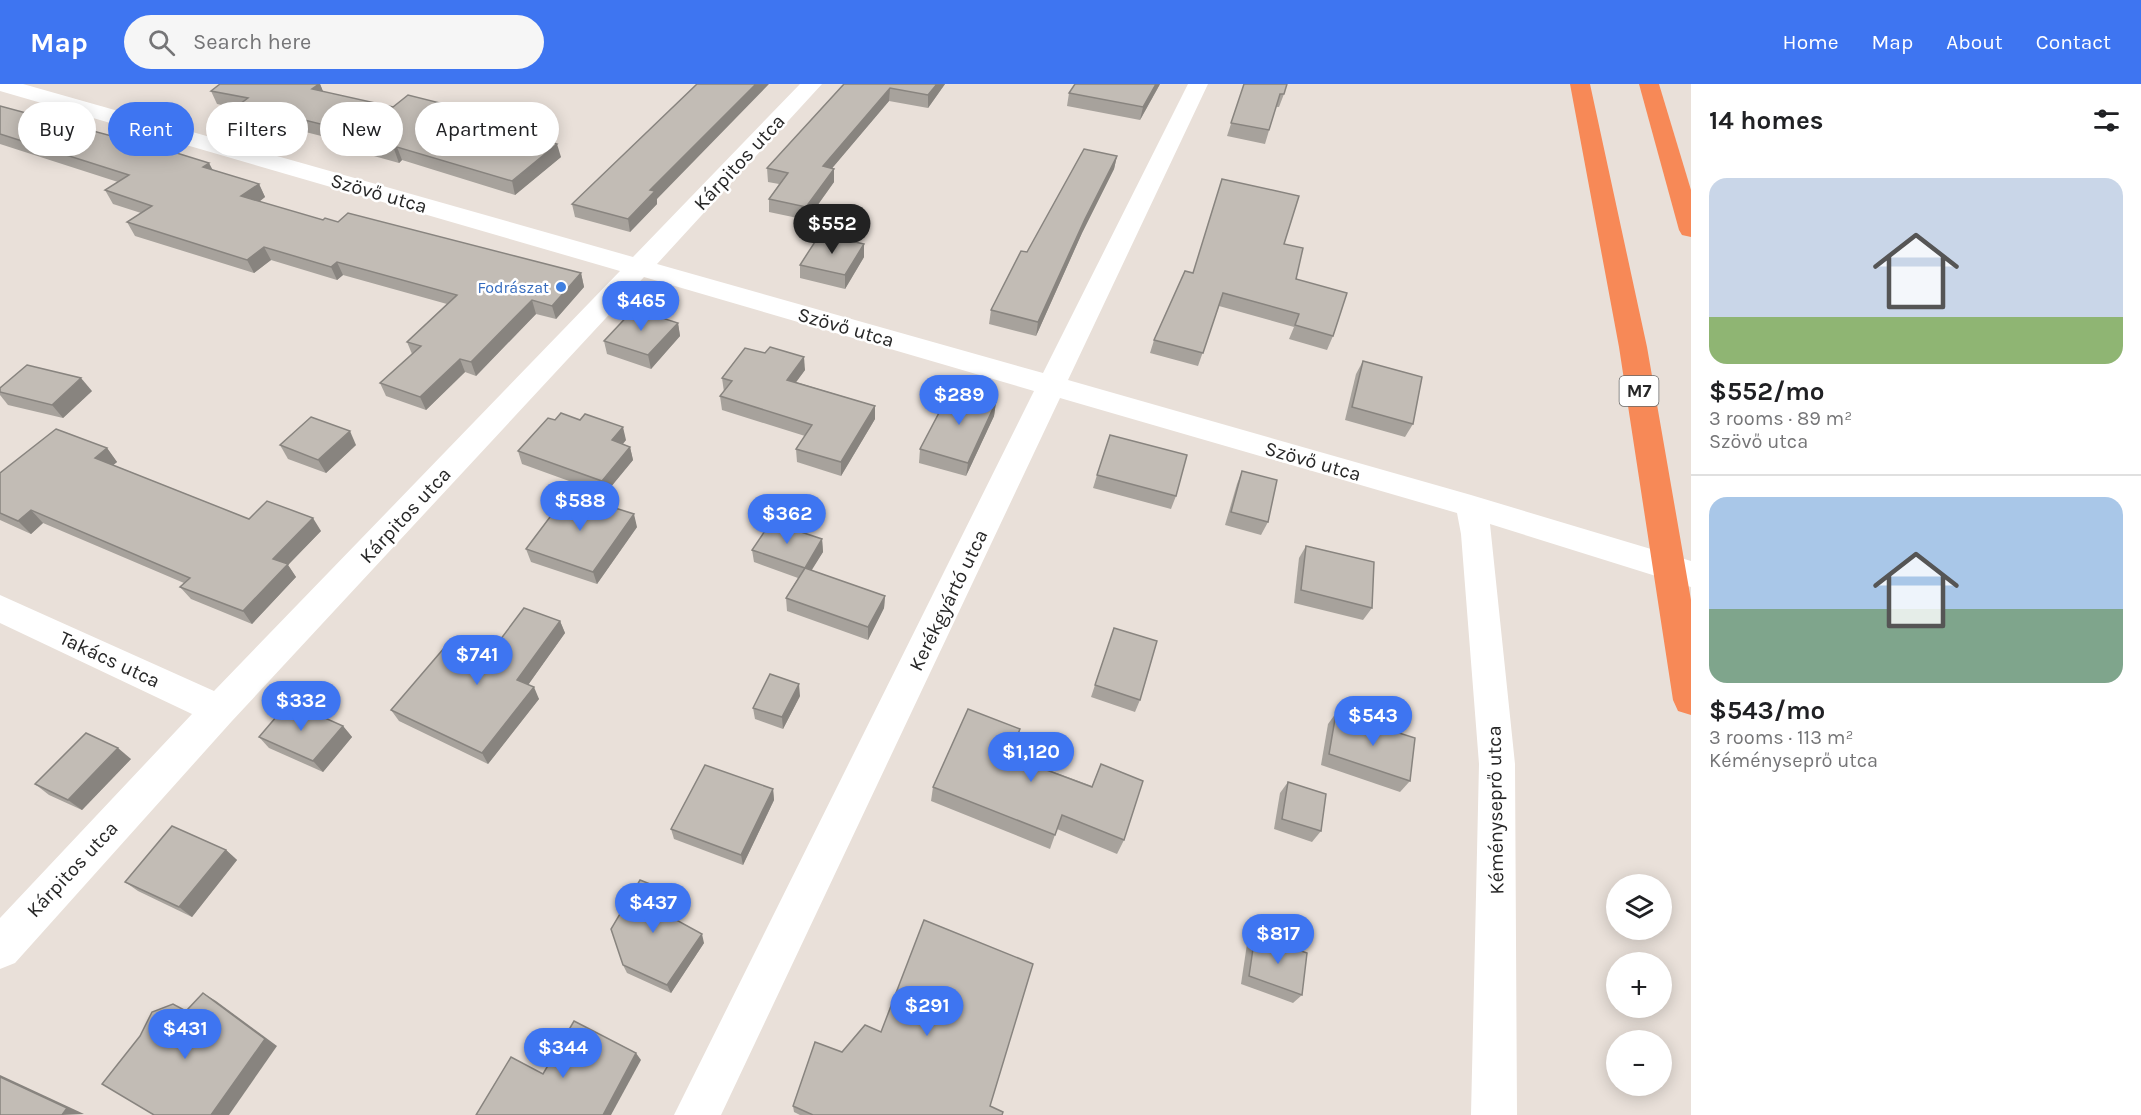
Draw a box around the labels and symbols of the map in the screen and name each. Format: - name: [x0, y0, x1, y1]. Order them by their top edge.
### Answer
- street label: Kárpitos utca: [689, 110, 790, 215]
- street label: Szövő utca: [328, 169, 430, 218]
- pin: $552: [796, 204, 868, 255]
- place label: Fodrászat: [477, 278, 549, 297]
- marker: Fodrászat: [554, 280, 568, 294]
- pin: $465: [605, 281, 677, 332]
- street label: Szövő utca: [795, 303, 897, 352]
- pin: $289: [923, 375, 995, 426]
- road number: M7: [1620, 376, 1658, 406]
- street label: Szövő utca: [1262, 437, 1364, 486]
- street label: Kárpitos utca: [355, 463, 456, 568]
- pin: $588: [544, 481, 616, 532]
- pin: $362: [751, 494, 823, 545]
- street label: Kerékgyártó utca: [904, 526, 993, 675]
- street label: Takács utca: [56, 626, 164, 693]
- pin: $741: [441, 635, 513, 686]
- pin: $332: [265, 681, 337, 732]
- pin: $543: [1337, 696, 1409, 747]
- street label: Kéményseprő utca: [1483, 725, 1508, 895]
- pin: $1,120: [982, 732, 1080, 783]
- street label: Kárpitos utca: [22, 817, 123, 922]
- pin: $437: [617, 883, 689, 934]
- pin: $817: [1242, 914, 1314, 965]
- pin: $291: [891, 986, 963, 1037]
- pin: $431: [149, 1009, 221, 1060]
- pin: $344: [527, 1028, 599, 1079]

